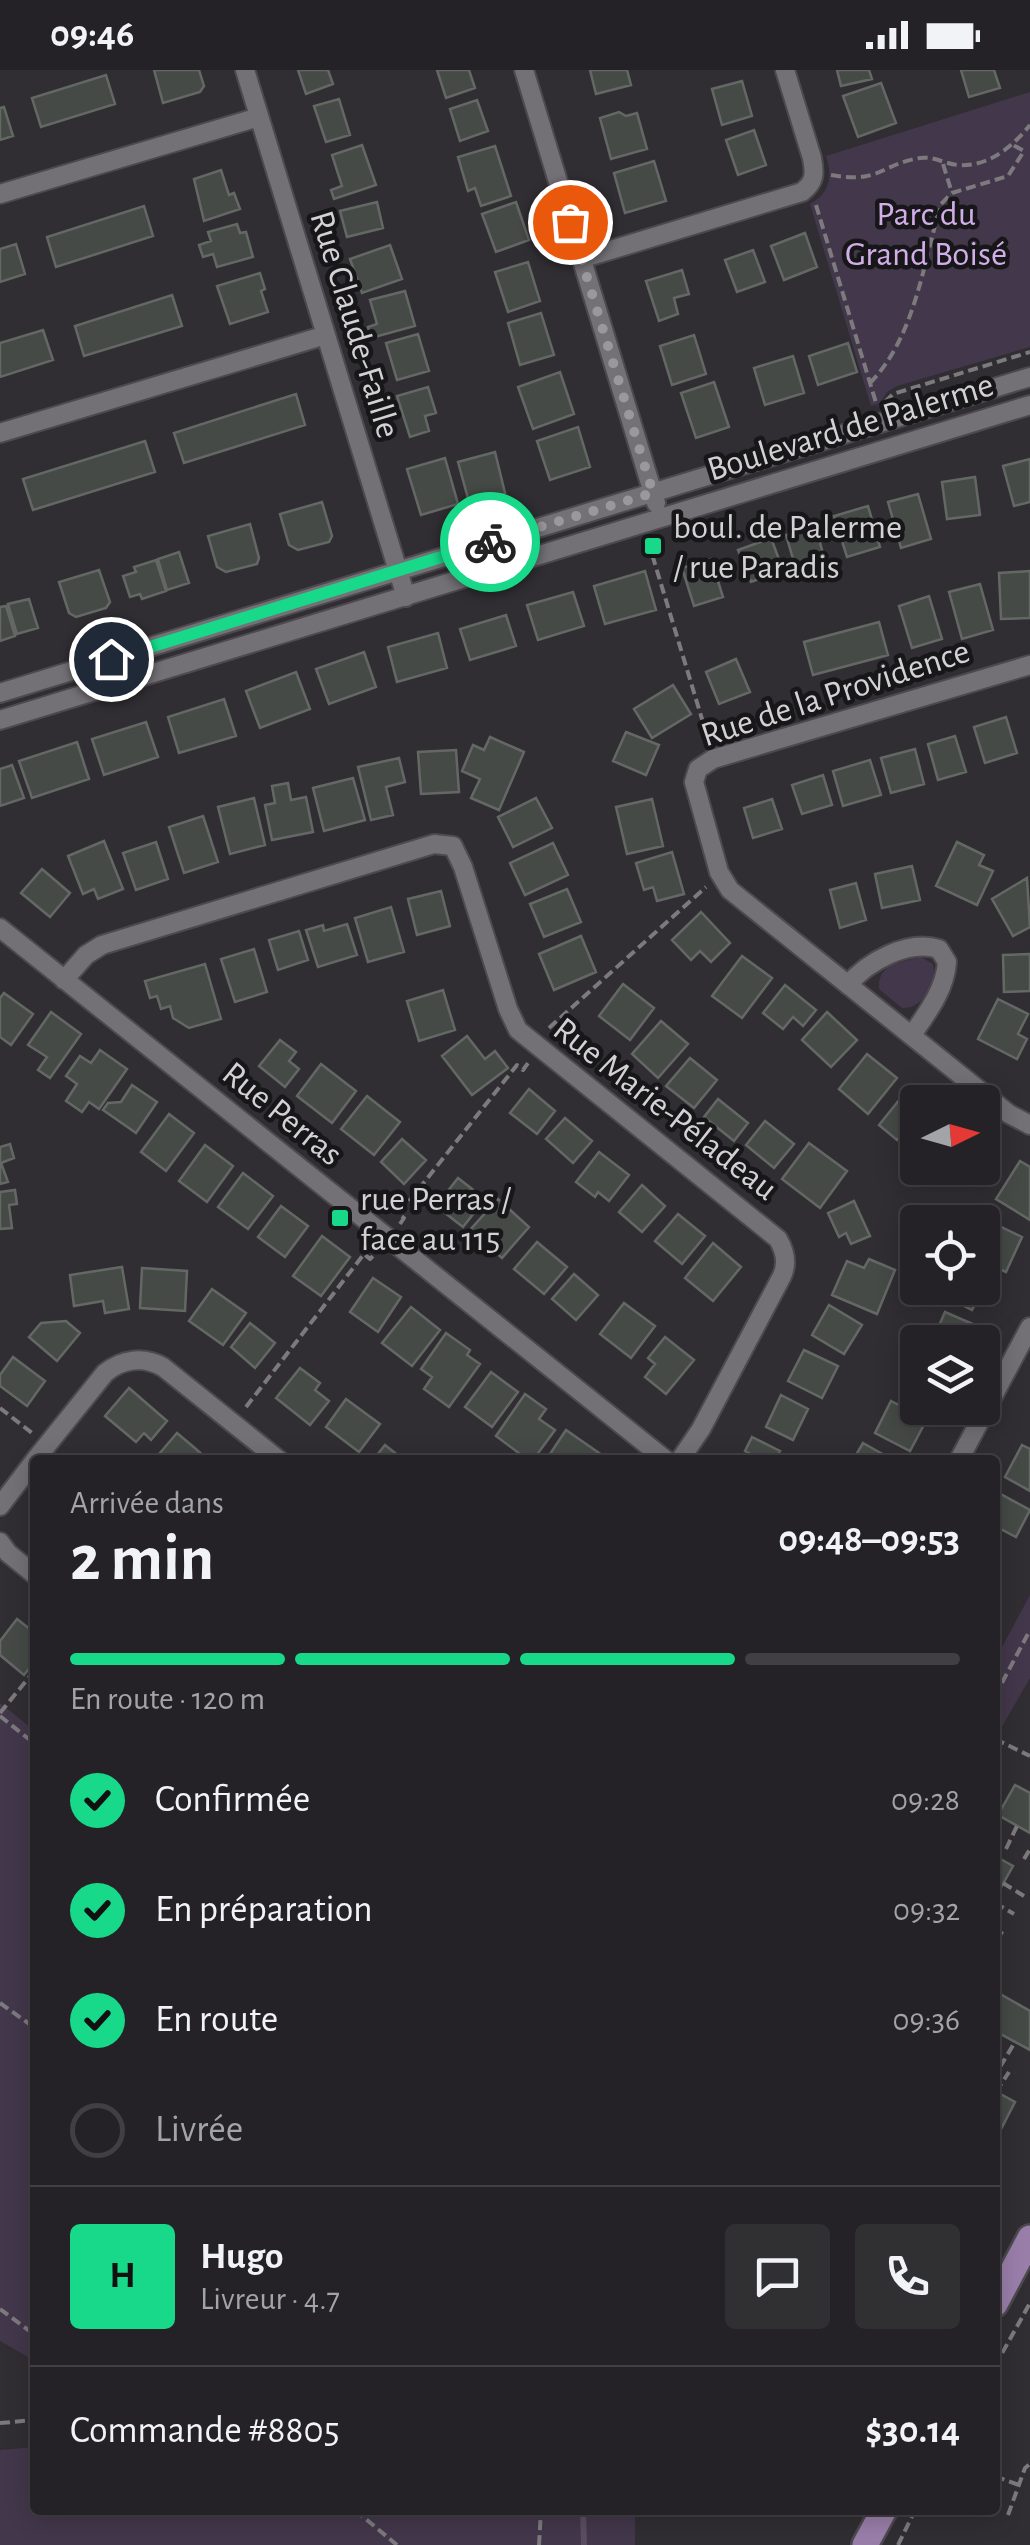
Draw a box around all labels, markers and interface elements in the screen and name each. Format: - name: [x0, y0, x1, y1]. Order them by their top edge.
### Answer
- text: 09:46: [50, 16, 134, 54]
- pin: [528, 180, 613, 265]
- icon: bag: [543, 195, 598, 250]
- park label: Parc du Grand Boisé: [845, 197, 1007, 272]
- street label: Rue Claude-Faille: [303, 207, 406, 442]
- street label: Boulevard de Palerme: [703, 367, 998, 488]
- courier: [440, 492, 540, 592]
- place label: boul. de Palerme / rue Paradis: [673, 510, 902, 585]
- icon: bike: [463, 515, 518, 570]
- marker: boul. de Palerme / rue Paradis: [642, 535, 664, 557]
- pin: [69, 617, 154, 702]
- icon: home: [84, 632, 139, 687]
- street label: Rue de la Providence: [697, 634, 974, 753]
- street label: Rue Marie-Péladeau: [547, 1011, 784, 1207]
- street label: Rue Perras: [216, 1056, 349, 1173]
- north arrow: [900, 1085, 1000, 1185]
- map controls: [900, 1085, 1000, 1425]
- place label: rue Perras / face au 115: [360, 1182, 512, 1257]
- button: locate: [900, 1205, 1000, 1305]
- marker: rue Perras / face au 115: [329, 1207, 351, 1229]
- button: layers: [900, 1325, 1000, 1425]
- text: Arrivée dans: [70, 1487, 224, 1519]
- text: 09:48–09:53: [778, 1521, 960, 1559]
- text: 2 min: [70, 1527, 214, 1592]
- text: En route · 120 m: [70, 1683, 265, 1715]
- icon: check: [70, 1773, 125, 1828]
- text: Confirmée: [155, 1781, 310, 1819]
- text: 09:28: [891, 1784, 960, 1816]
- icon: check: [70, 1883, 125, 1938]
- text: En préparation: [155, 1891, 373, 1929]
- text: 09:32: [893, 1894, 960, 1926]
- icon: check: [70, 1993, 125, 2048]
- text: En route: [155, 2001, 278, 2039]
- text: 09:36: [893, 2004, 960, 2036]
- text: Livrée: [155, 2111, 243, 2149]
- button: chat: [725, 2224, 830, 2329]
- button: phone: [855, 2224, 960, 2329]
- text: Hugo: [200, 2238, 284, 2276]
- text: H: [109, 2257, 136, 2295]
- text: Livreur · 4.7: [200, 2283, 340, 2315]
- text: Commande #8805: [70, 2412, 340, 2450]
- text: $30.14: [865, 2412, 960, 2450]

